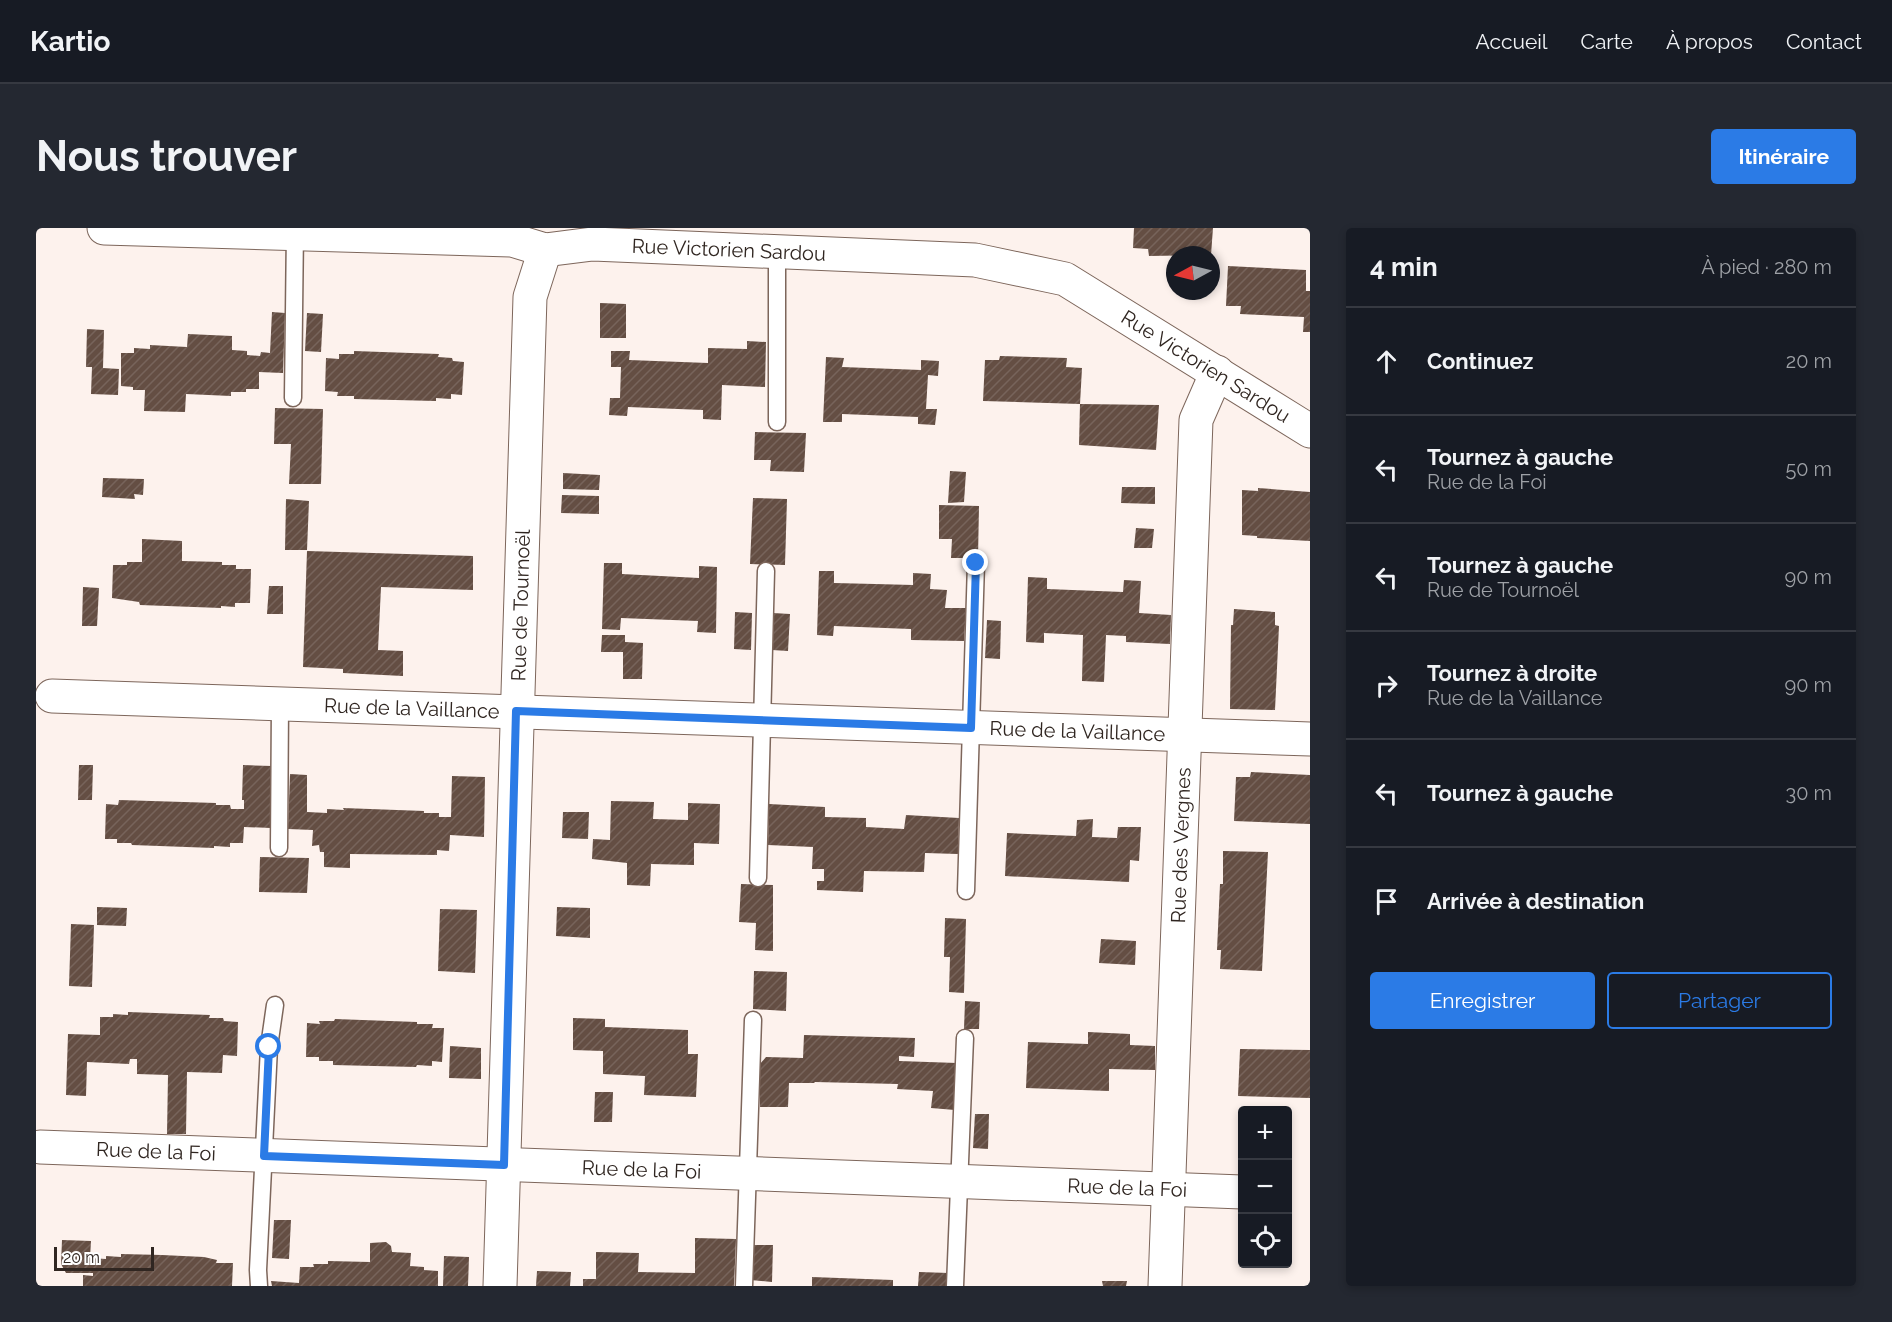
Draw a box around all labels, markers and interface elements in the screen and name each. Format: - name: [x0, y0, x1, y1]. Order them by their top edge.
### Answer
- text: Kartio: [30, 25, 110, 58]
- text: Accueil: [1476, 29, 1548, 54]
- text: Carte: [1581, 29, 1633, 54]
- text: À propos: [1666, 29, 1753, 54]
- text: Contact: [1786, 29, 1862, 54]
- button: Itinéraire: [1711, 129, 1856, 184]
- text: Nous trouver: [36, 132, 297, 181]
- street label: Rue Victorien Sardou: [631, 234, 826, 266]
- north arrow: [1166, 246, 1220, 300]
- text: 4 min: [1370, 252, 1438, 282]
- text: À pied · 280 m: [1701, 255, 1832, 279]
- street label: Rue Victorien Sardou: [1117, 305, 1295, 428]
- icon: ahead: [1370, 345, 1403, 378]
- text: Continuez: [1427, 348, 1533, 374]
- text: 20 m: [1786, 349, 1832, 373]
- text: Tournez à gauche: [1427, 444, 1613, 470]
- icon: left: [1370, 453, 1403, 486]
- text: 50 m: [1785, 457, 1832, 481]
- text: Rue de la Foi: [1427, 470, 1547, 494]
- street label: Rue de Tournoël: [506, 528, 535, 682]
- route end: [962, 549, 988, 575]
- text: Tournez à gauche: [1427, 552, 1613, 578]
- icon: left: [1370, 561, 1403, 594]
- text: 90 m: [1785, 565, 1832, 589]
- text: Rue de Tournoël: [1427, 578, 1579, 602]
- text: Tournez à droite: [1427, 660, 1597, 686]
- icon: right: [1370, 669, 1403, 702]
- text: 90 m: [1785, 673, 1832, 697]
- text: Rue de la Vaillance: [1427, 686, 1603, 710]
- street label: Rue de la Vaillance: [324, 693, 500, 723]
- street label: Rue de la Vaillance: [989, 716, 1166, 746]
- street label: Rue des Vergnes: [1166, 767, 1196, 924]
- icon: left: [1370, 777, 1403, 810]
- text: Tournez à gauche: [1427, 780, 1613, 806]
- text: 30 m: [1786, 781, 1832, 805]
- icon: arrive: [1370, 885, 1403, 918]
- text: Arrivée à destination: [1427, 888, 1644, 914]
- button: Enregistrer: [1370, 972, 1595, 1029]
- button: Partager: [1607, 972, 1832, 1029]
- route start: [255, 1033, 281, 1059]
- map controls: [1238, 1106, 1292, 1268]
- button: +: [1238, 1106, 1292, 1160]
- street label: Rue de la Foi: [96, 1137, 216, 1166]
- street label: Rue de la Foi: [581, 1155, 702, 1184]
- button: −: [1238, 1160, 1292, 1214]
- street label: Rue de la Foi: [1067, 1173, 1188, 1202]
- button: locate: [1238, 1214, 1292, 1268]
- scale bar: [54, 1244, 154, 1272]
- text: 20 m: [63, 1248, 100, 1267]

